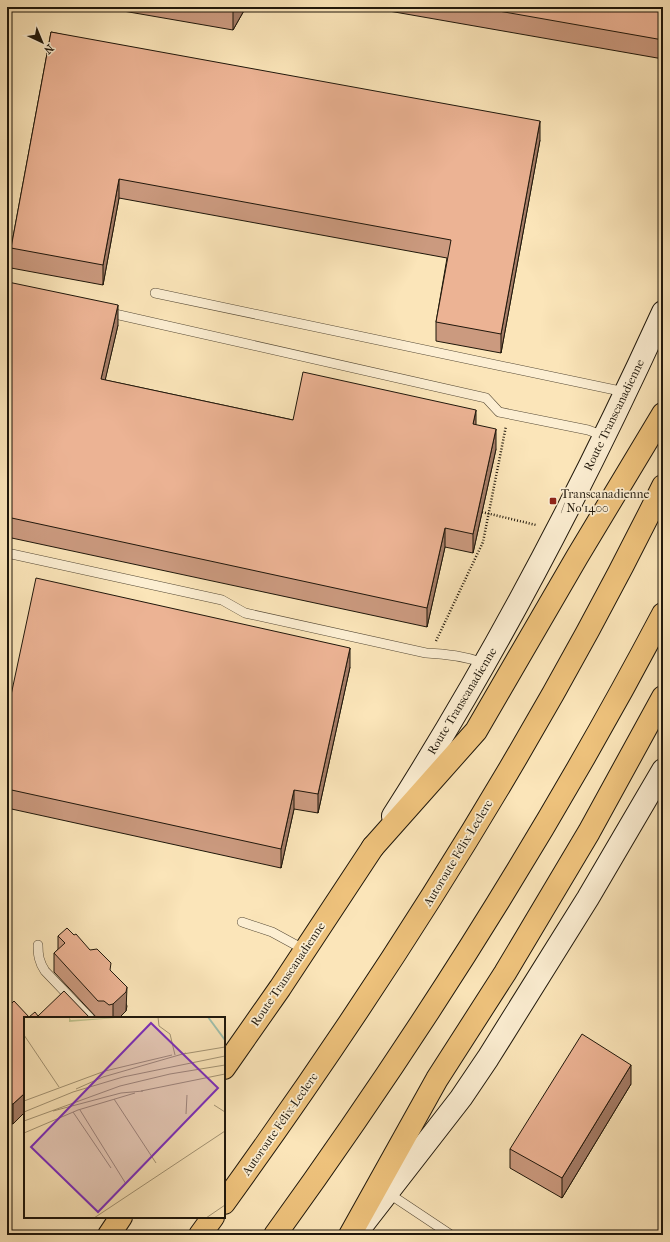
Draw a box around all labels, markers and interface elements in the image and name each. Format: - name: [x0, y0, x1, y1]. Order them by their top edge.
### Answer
- north arrow: [22, 22, 62, 62]
- text: N: [41, 41, 56, 57]
- street label: Route Transcanadienne: [581, 357, 647, 473]
- place label: Transcanadienne / No 1400: [560, 487, 649, 515]
- marker: Transcanadienne / No 1400: [548, 496, 558, 506]
- street label: Route Transcanadienne: [424, 645, 500, 757]
- street label: Autoroute Félix-Leclerc: [420, 797, 495, 910]
- street label: Route Transcanadienne: [248, 919, 328, 1029]
- inset map: [24, 1017, 225, 1218]
- street label: Autoroute Félix-Leclerc: [239, 1070, 321, 1179]

